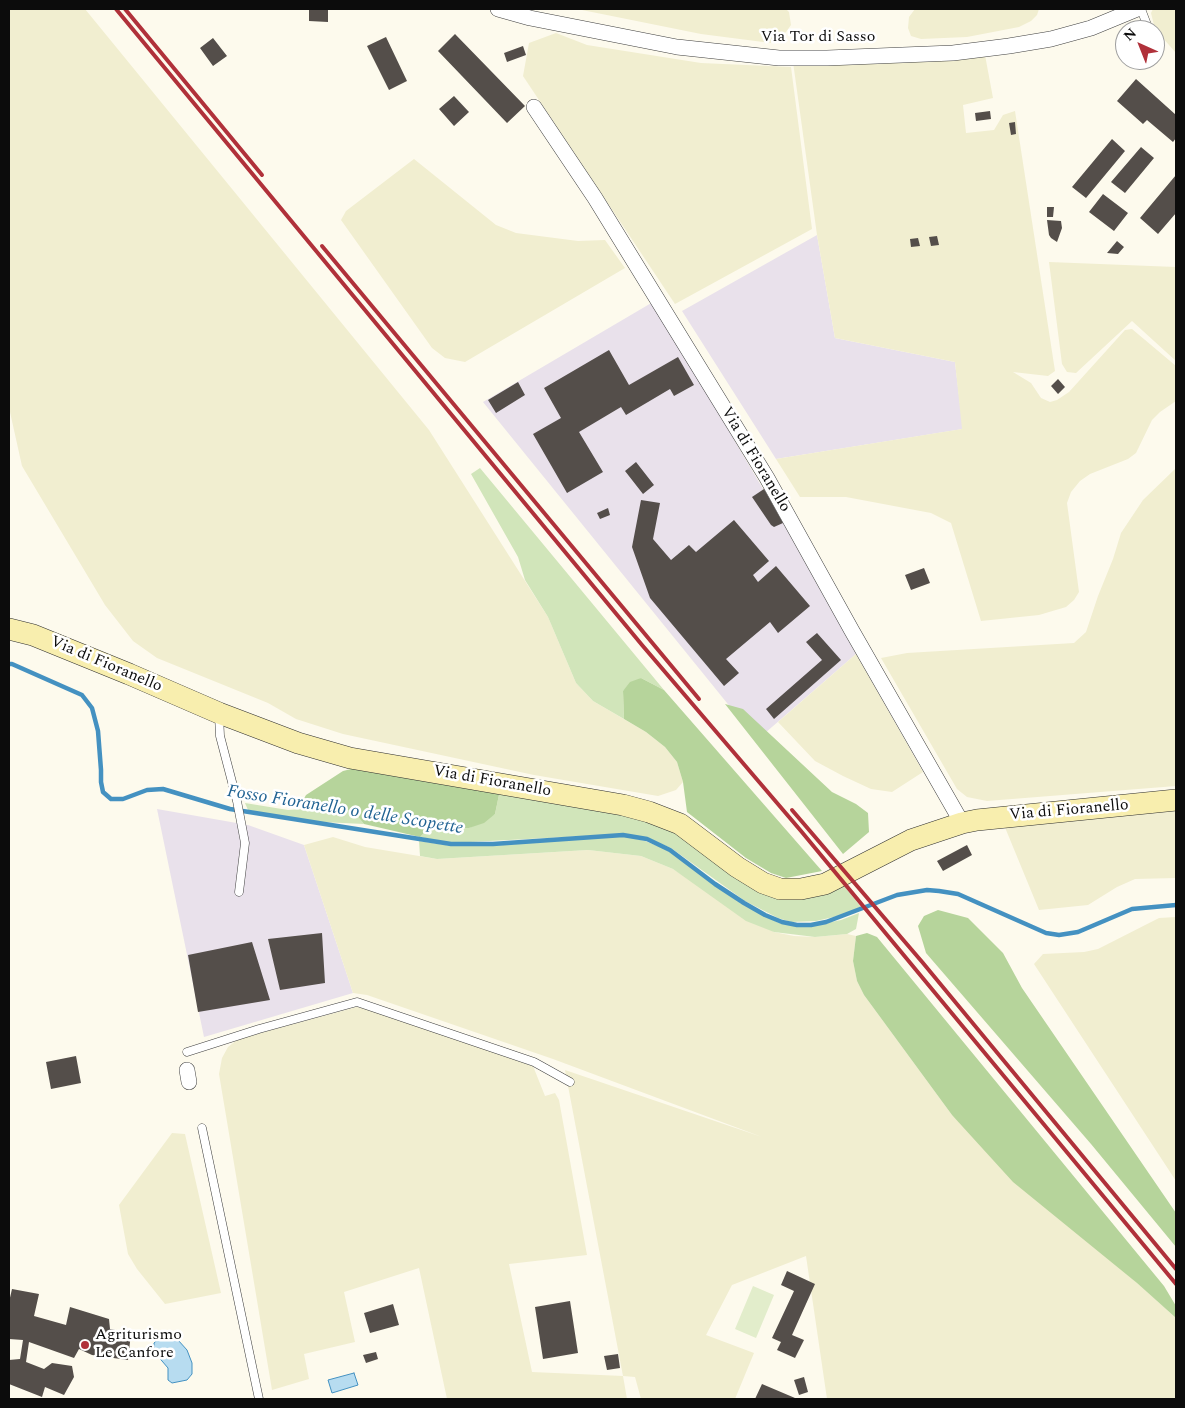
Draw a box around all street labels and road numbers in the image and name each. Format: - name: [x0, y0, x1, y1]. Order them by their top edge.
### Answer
- street label: Via Tor di Sasso: [761, 28, 875, 48]
- street label: Via di Fioranello: [716, 404, 794, 516]
- street label: Via di Fioranello: [47, 633, 165, 697]
- street label: Via di Fioranello: [432, 762, 552, 802]
- street label: Via di Fioranello: [1009, 796, 1129, 826]

